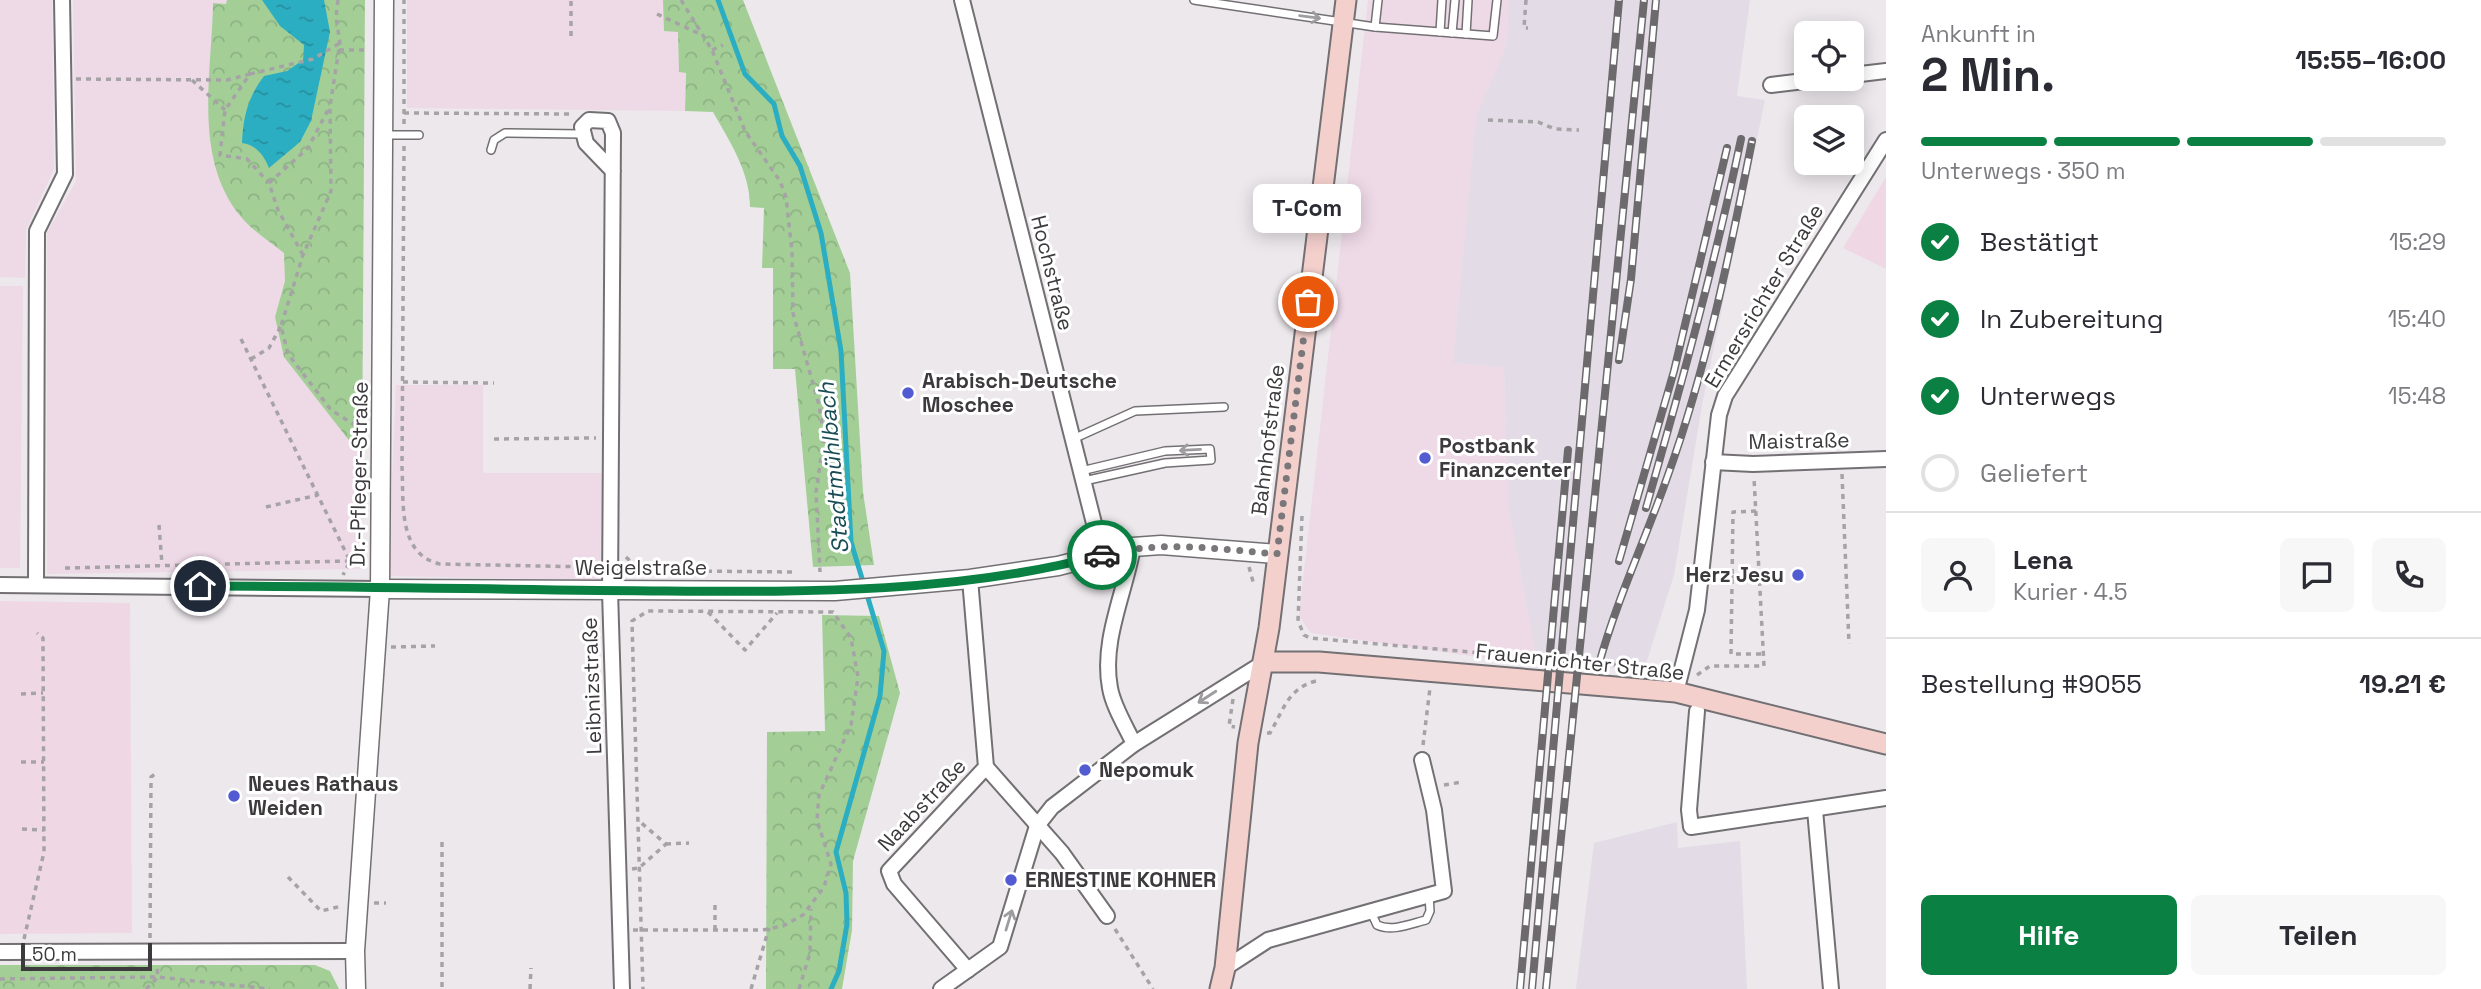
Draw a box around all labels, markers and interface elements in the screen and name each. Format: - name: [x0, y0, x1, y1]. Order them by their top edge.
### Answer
- one-way arrow: [1298, 10, 1321, 23]
- text: Ankunft in: [1921, 19, 2036, 49]
- map controls: [1794, 21, 1864, 175]
- button: locate: [1794, 21, 1864, 91]
- text: 15:55–16:00: [2295, 43, 2446, 77]
- text: 2 Min.: [1921, 46, 2055, 104]
- button: layers: [1794, 105, 1864, 175]
- text: Unterwegs · 350 m: [1921, 156, 2125, 186]
- callout: T-Com: [1254, 183, 1362, 232]
- text: T-Com: [1272, 193, 1342, 223]
- street label: Ermersrichter Straße: [1698, 199, 1829, 393]
- street label: Hochstraße: [1025, 212, 1080, 333]
- icon: check: [1921, 223, 1959, 261]
- text: Bestätigt: [1980, 225, 2099, 259]
- text: 15:29: [2389, 227, 2446, 257]
- pin: [1278, 272, 1338, 332]
- icon: bag: [1289, 283, 1327, 321]
- icon: check: [1921, 300, 1959, 338]
- text: In Zubereitung: [1980, 302, 2164, 336]
- text: 15:40: [2388, 304, 2446, 334]
- street label: Bahnhofstraße: [1245, 363, 1290, 517]
- place label: Arabisch-Deutsche Moschee: [922, 367, 1117, 418]
- icon: check: [1921, 377, 1959, 415]
- text: Unterwegs: [1980, 379, 2116, 413]
- water label: Stadtmühlbach: [810, 380, 855, 555]
- street label: Dr.-Pfleger-Straße: [343, 381, 374, 567]
- text: 15:48: [2388, 381, 2446, 411]
- marker: Arabisch-Deutsche Moschee: [900, 385, 916, 401]
- street label: Maistraße: [1748, 426, 1850, 455]
- place label: Postbank Finanzcenter: [1439, 432, 1571, 483]
- one-way arrow: [1180, 444, 1202, 457]
- marker: Postbank Finanzcenter: [1417, 450, 1433, 466]
- text: Geliefert: [1980, 456, 2088, 490]
- courier: [1067, 520, 1137, 590]
- icon: car: [1083, 536, 1121, 574]
- button: person: [1921, 538, 1995, 612]
- button: chat: [2280, 538, 2354, 612]
- button: phone: [2372, 538, 2446, 612]
- text: Lena: [2013, 543, 2073, 577]
- street label: Weigelstraße: [575, 554, 707, 581]
- pin: [170, 556, 230, 616]
- place label: Herz Jesu: [1686, 561, 1784, 588]
- icon: home: [181, 567, 219, 605]
- marker: Herz Jesu: [1790, 567, 1806, 583]
- text: Kurier · 4.5: [2013, 577, 2128, 607]
- street label: Leibnizstraße: [576, 617, 607, 755]
- street label: Frauenrichter Straße: [1474, 637, 1686, 686]
- text: Bestellung #9055: [1921, 667, 2142, 701]
- text: 19.21 €: [2359, 667, 2446, 701]
- one-way arrow: [1197, 691, 1217, 705]
- street label: Naabstraße: [872, 753, 972, 857]
- place label: Nepomuk: [1099, 756, 1194, 783]
- marker: Nepomuk: [1077, 762, 1093, 778]
- place label: Neues Rathaus Weiden: [248, 770, 399, 821]
- marker: Neues Rathaus Weiden: [226, 788, 242, 804]
- place label: ERNESTINE KOHNER: [1025, 866, 1216, 893]
- marker: ERNESTINE KOHNER: [1003, 872, 1019, 888]
- button: Hilfe: [1921, 895, 2177, 975]
- button: Teilen: [2191, 895, 2446, 975]
- one-way arrow: [1003, 909, 1016, 931]
- scale bar: [21, 940, 152, 972]
- text: 50 m: [32, 942, 77, 967]

